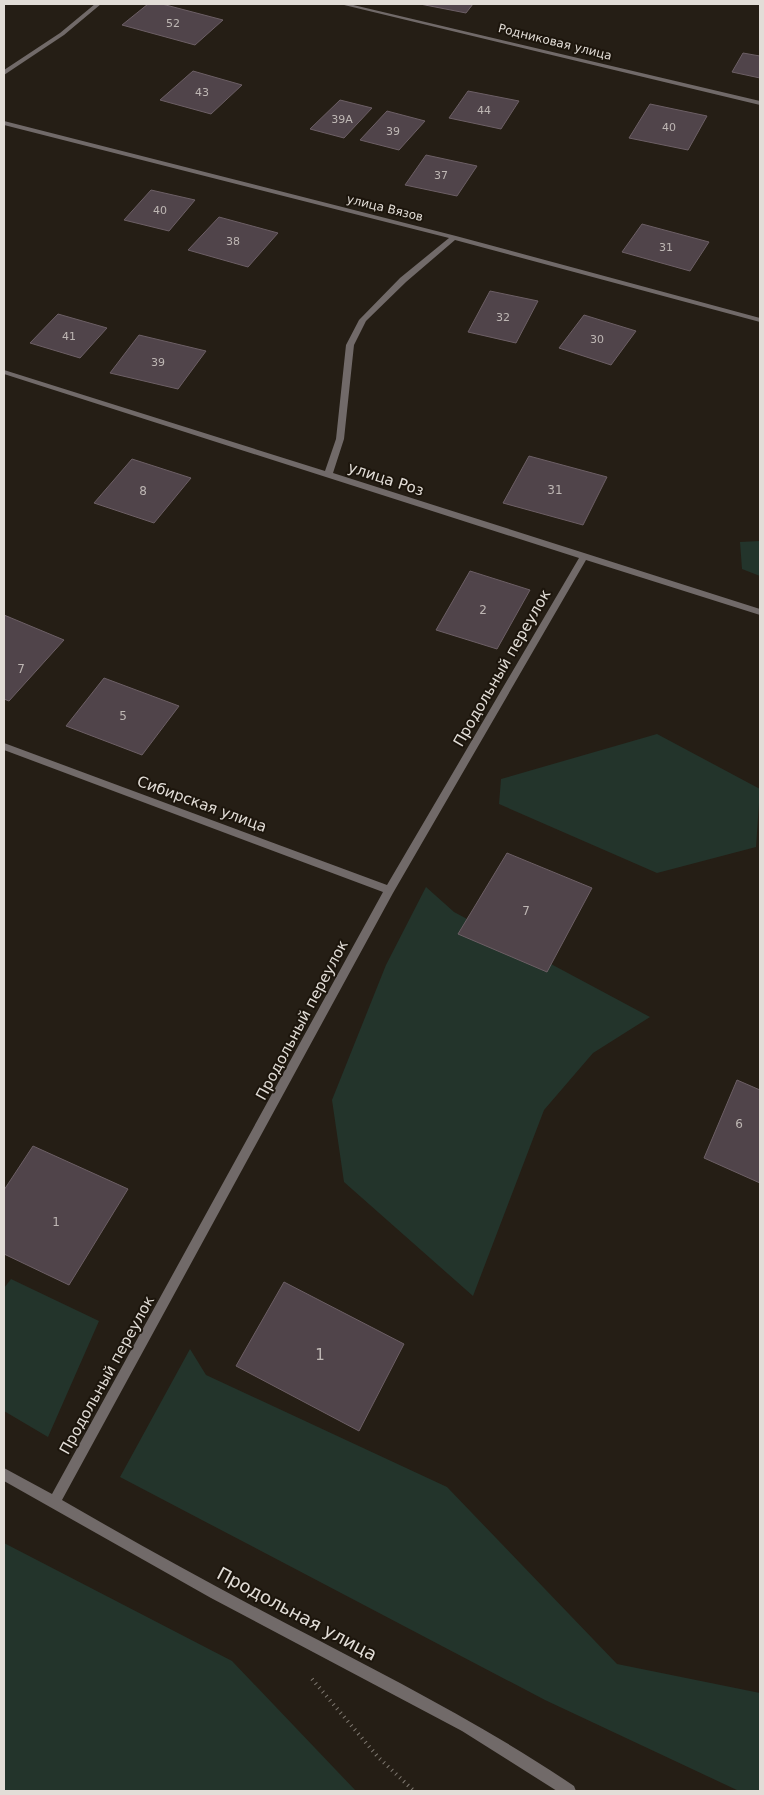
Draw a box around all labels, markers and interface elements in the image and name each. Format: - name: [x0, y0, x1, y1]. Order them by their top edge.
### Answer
- house number: 52: [166, 17, 180, 30]
- street label: Родниковая улица: [497, 21, 613, 63]
- house number: 43: [195, 86, 209, 99]
- house number: 44: [477, 104, 491, 117]
- house number: 39А: [331, 113, 353, 126]
- house number: 40: [662, 121, 676, 134]
- house number: 39: [386, 125, 400, 138]
- house number: 37: [434, 169, 448, 182]
- street label: улица Вязов: [345, 192, 425, 224]
- house number: 40: [153, 204, 167, 217]
- house number: 38: [226, 235, 240, 248]
- house number: 31: [659, 241, 673, 254]
- house number: 32: [496, 311, 510, 324]
- house number: 41: [62, 330, 76, 343]
- house number: 30: [590, 333, 604, 346]
- house number: 39: [151, 356, 165, 369]
- street label: улица Роз: [346, 458, 426, 500]
- house number: 31: [547, 483, 563, 497]
- house number: 8: [139, 484, 147, 498]
- street label: Продольный переулок: [450, 586, 554, 750]
- house number: 2: [479, 603, 487, 617]
- house number: 7: [17, 662, 25, 676]
- house number: 5: [119, 709, 127, 723]
- street label: Сибирская улица: [135, 772, 269, 836]
- house number: 7: [522, 904, 530, 918]
- street label: Продольный переулок: [252, 937, 352, 1103]
- house number: 6: [735, 1117, 743, 1131]
- house number: 1: [52, 1215, 60, 1229]
- street label: Продольный переулок: [56, 1293, 158, 1457]
- house number: 1: [315, 1346, 325, 1364]
- street label: Продольная улица: [214, 1562, 381, 1665]

